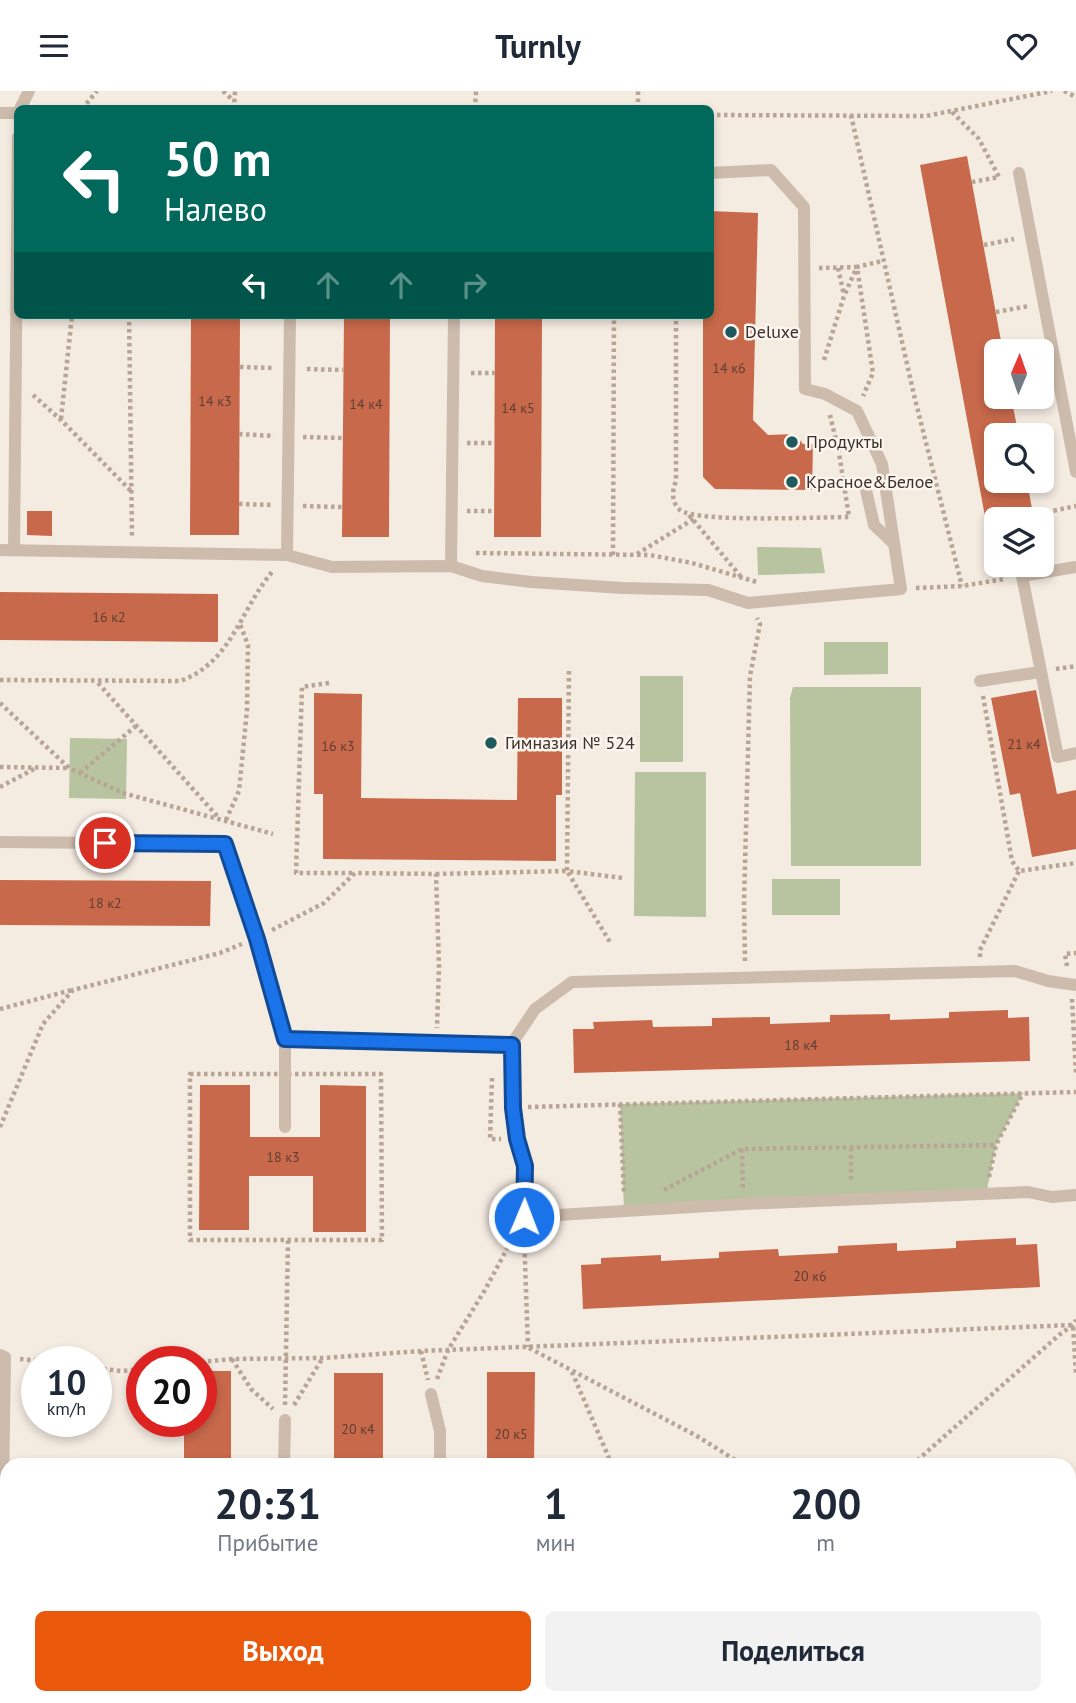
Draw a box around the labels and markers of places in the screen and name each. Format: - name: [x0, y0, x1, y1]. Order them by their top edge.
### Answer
- place label: Deluxe: [745, 320, 799, 343]
- marker: Deluxe: [723, 324, 739, 340]
- place label: Продукты: [806, 430, 883, 453]
- marker: Продукты: [784, 434, 800, 450]
- place label: Красное&Белое: [806, 470, 933, 493]
- marker: Красное&Белое: [784, 474, 800, 490]
- place label: Гимназия № 524: [505, 731, 635, 754]
- marker: Гимназия № 524: [483, 735, 499, 751]
- pin: [75, 813, 135, 873]

